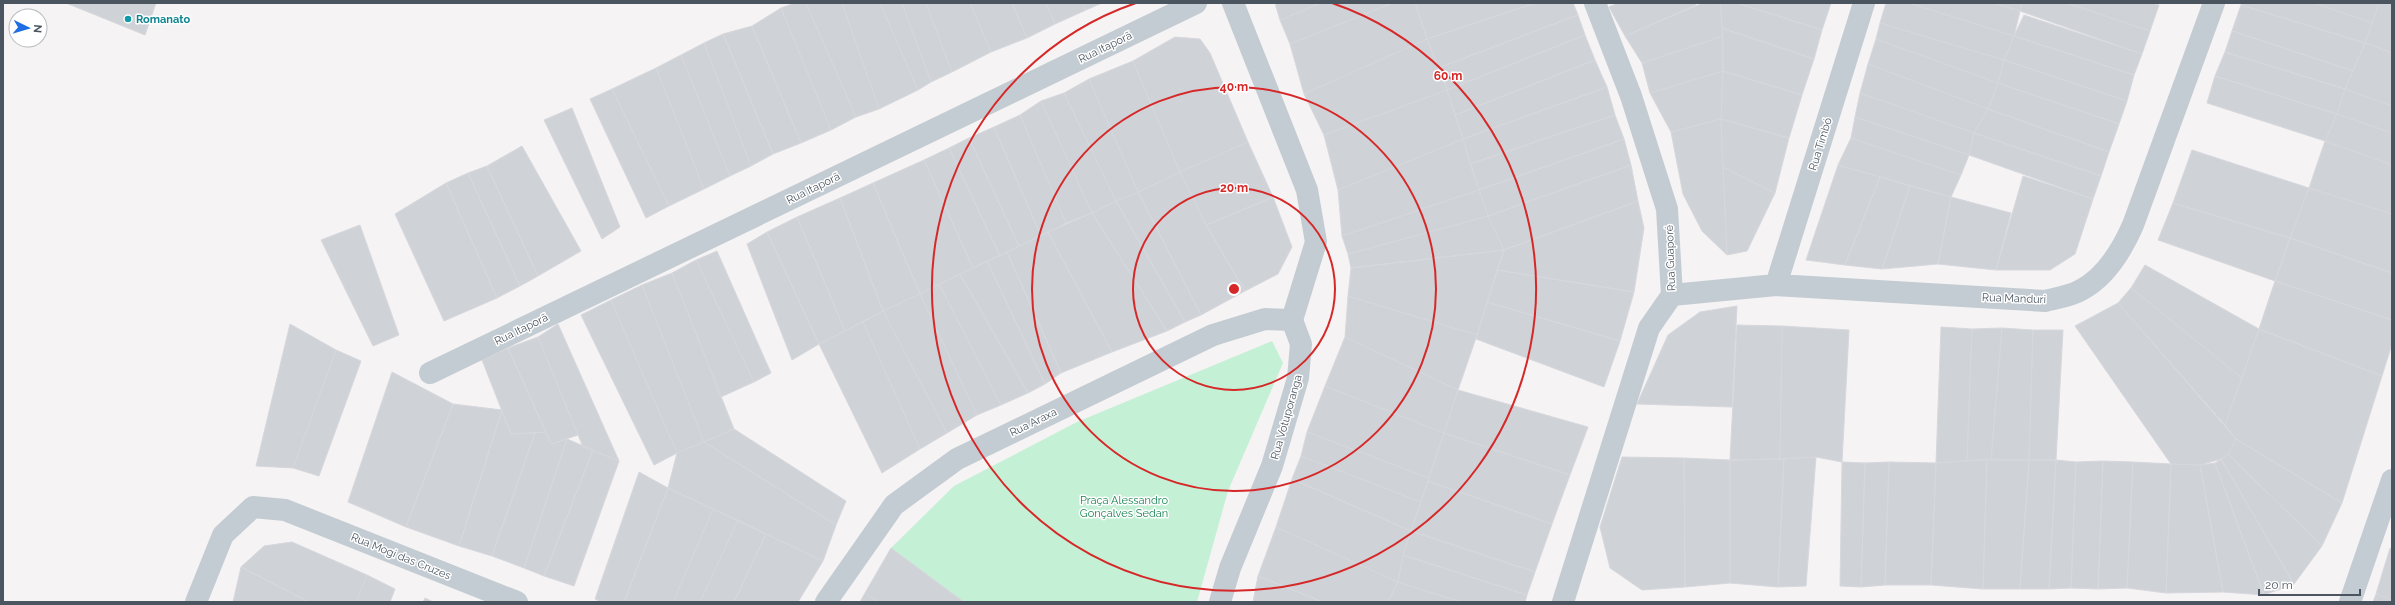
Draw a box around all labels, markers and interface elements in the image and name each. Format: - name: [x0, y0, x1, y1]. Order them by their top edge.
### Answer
- north arrow: [8, 8, 48, 48]
- place label: Romanato: [136, 13, 190, 26]
- marker: Romanato: [123, 14, 133, 24]
- text: N: [31, 24, 44, 34]
- street label: Rua Itaporã: [1076, 29, 1134, 66]
- text: 60 m: [1434, 69, 1462, 83]
- text: 40 m: [1220, 80, 1248, 94]
- street label: Rua Timbó: [1806, 116, 1835, 172]
- street label: Rua Itaporã: [784, 170, 842, 207]
- text: 20 m: [1220, 181, 1248, 195]
- street label: Rua Guaporé: [1663, 224, 1678, 291]
- centre of rings: [1227, 282, 1241, 296]
- street label: Rua Manduri: [1982, 291, 2046, 306]
- street label: Rua Itaporã: [492, 311, 550, 348]
- street label: Rua Votuporanga: [1268, 373, 1305, 461]
- street label: Rua Araxa: [1008, 405, 1059, 439]
- park label: Praça Alessandro Gonçalves Sedan: [1080, 494, 1169, 520]
- street label: Rua Mogi das Cruzes: [349, 530, 453, 582]
- scale bar: [2259, 571, 2360, 597]
- text: 20 m: [2265, 578, 2293, 592]

